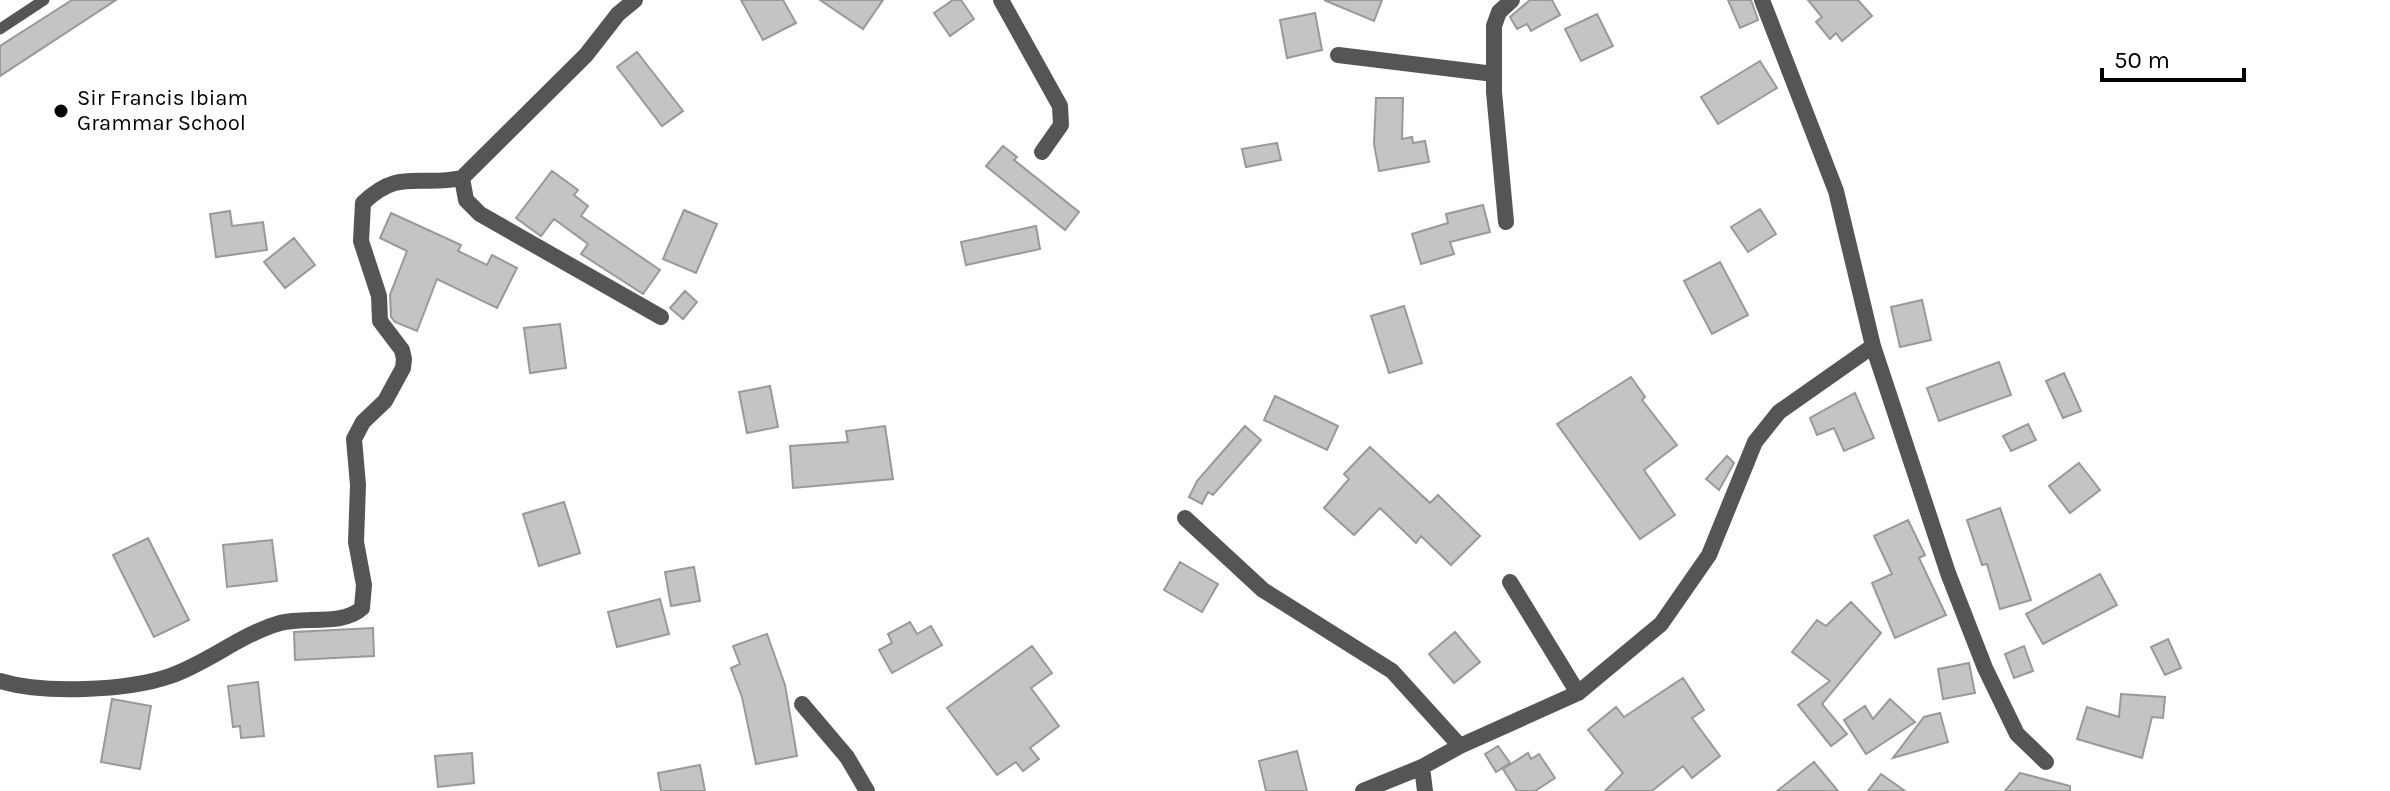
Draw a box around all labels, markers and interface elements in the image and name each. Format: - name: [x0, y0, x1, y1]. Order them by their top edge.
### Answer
- scale bar: [2102, 32, 2244, 82]
- text: 50 m: [2114, 46, 2170, 74]
- place label: Sir Francis Ibiam Grammar School: [77, 85, 248, 136]
- marker: Sir Francis Ibiam Grammar School: [52, 102, 70, 120]

